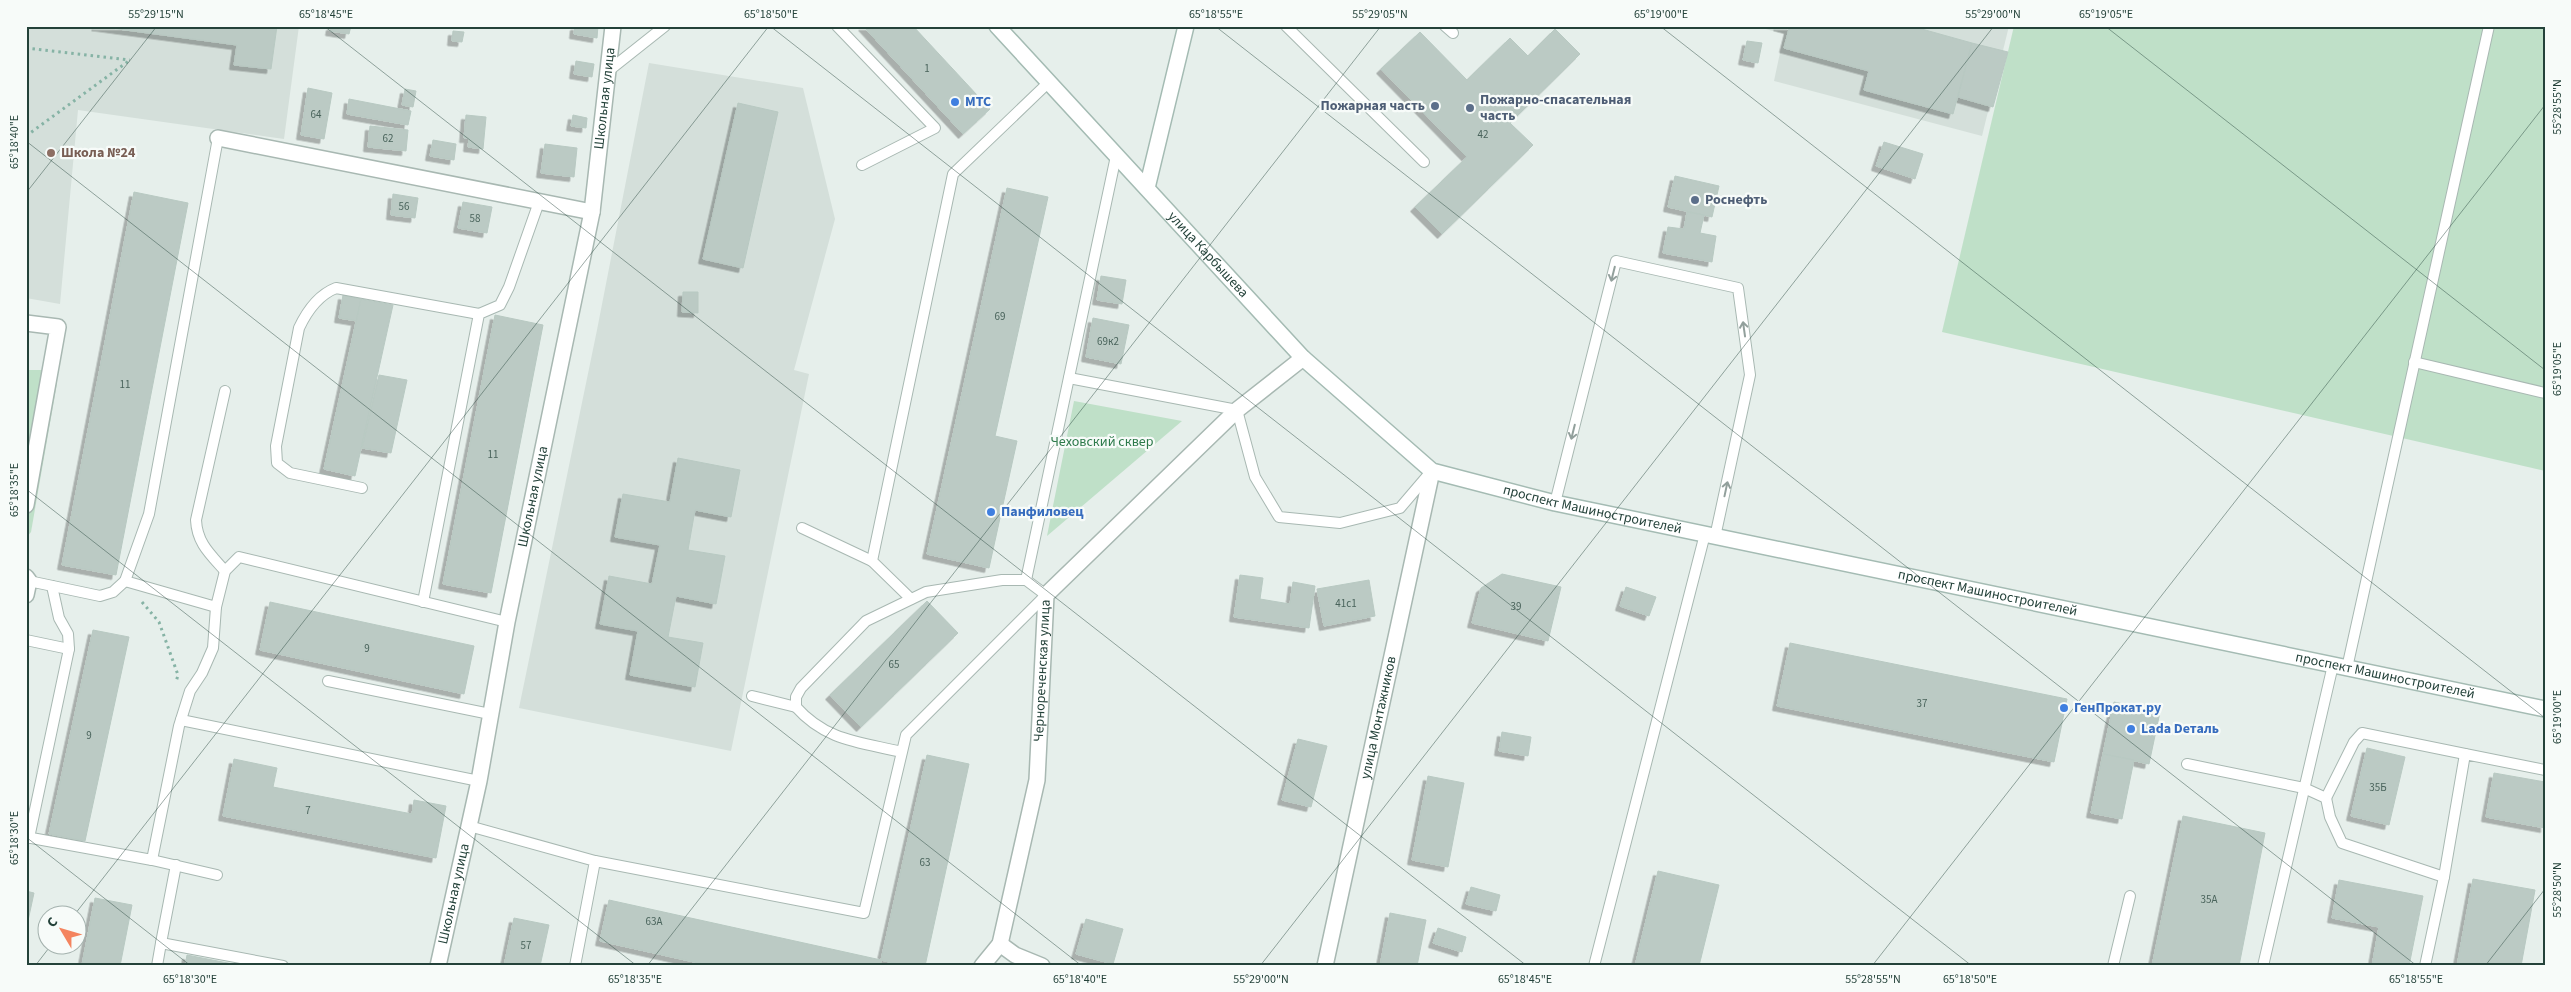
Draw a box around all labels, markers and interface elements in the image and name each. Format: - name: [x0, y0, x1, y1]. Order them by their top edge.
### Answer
- text: 55°29'15"N: [128, 6, 184, 23]
- text: 65°18'45"E: [299, 6, 353, 23]
- text: 65°18'50"E: [744, 6, 798, 23]
- text: 65°18'55"E: [1189, 6, 1243, 23]
- text: 55°29'05"N: [1352, 6, 1408, 23]
- text: 65°19'00"E: [1634, 6, 1688, 23]
- text: 55°29'00"N: [1965, 6, 2021, 23]
- text: 65°19'05"E: [2079, 6, 2133, 23]
- street label: Школьная улица: [589, 46, 621, 150]
- house number: 1: [924, 61, 930, 76]
- text: 55°28'55"N: [2549, 79, 2566, 135]
- place label: Пожарно-спасательная часть: [1480, 90, 1631, 126]
- place label: МТС: [965, 92, 991, 112]
- marker: МТС: [949, 96, 961, 108]
- place label: Пожарная часть: [1320, 96, 1425, 116]
- marker: Пожарная часть: [1429, 100, 1441, 112]
- marker: Пожарно-спасательная часть: [1464, 102, 1476, 114]
- house number: 64: [311, 107, 322, 122]
- text: 65°18'40"E: [6, 115, 23, 169]
- house number: 42: [1478, 127, 1488, 142]
- house number: 62: [383, 131, 393, 146]
- place label: Школа №24: [61, 143, 136, 163]
- marker: Школа №24: [45, 147, 57, 159]
- place label: Роснефть: [1705, 190, 1767, 210]
- marker: Роснефть: [1689, 194, 1701, 206]
- house number: 56: [399, 199, 410, 214]
- street label: улица Карбышева: [1163, 207, 1253, 302]
- house number: 58: [470, 211, 481, 226]
- one-way arrow: [1608, 266, 1617, 282]
- house number: 69: [995, 309, 1005, 324]
- one-way arrow: [1739, 322, 1749, 338]
- house number: 69к2: [1097, 334, 1119, 349]
- text: 65°19'05"E: [2549, 342, 2566, 396]
- house number: 11: [120, 377, 130, 392]
- one-way arrow: [1568, 423, 1577, 439]
- park label: Чеховский сквер: [1051, 432, 1154, 452]
- street label: Школьная улица: [513, 444, 553, 549]
- house number: 11: [488, 447, 498, 462]
- text: 65°18'35"E: [6, 463, 23, 517]
- street label: проспект Машиностроителей: [1501, 480, 1684, 539]
- one-way arrow: [1721, 481, 1731, 497]
- place label: Панфиловец: [1001, 502, 1084, 522]
- marker: Панфиловец: [985, 506, 997, 518]
- street label: проспект Машиностроителей: [1896, 565, 2079, 621]
- house number: 41с1: [1335, 596, 1357, 611]
- street label: Чернореченская улица: [1029, 599, 1056, 742]
- house number: 39: [1511, 599, 1521, 614]
- house number: 9: [364, 641, 370, 656]
- street label: проспект Машиностроителей: [2294, 647, 2477, 704]
- street label: улица Монтажников: [1356, 654, 1402, 781]
- house number: 65: [889, 657, 899, 672]
- text: 65°19'00"E: [2549, 690, 2566, 744]
- house number: 37: [1917, 696, 1927, 711]
- place label: ГенПрокат.ру: [2074, 698, 2162, 718]
- marker: ГенПрокат.ру: [2058, 702, 2070, 714]
- place label: Lada Dеталь: [2141, 719, 2219, 739]
- marker: Lada Dеталь: [2125, 723, 2137, 735]
- house number: 9: [86, 728, 92, 743]
- house number: 35Б: [2369, 780, 2387, 795]
- house number: 7: [305, 803, 311, 818]
- text: 65°18'30"E: [6, 811, 23, 865]
- street label: Школьная улица: [433, 842, 475, 946]
- house number: 63: [920, 855, 930, 870]
- text: 55°28'50"N: [2549, 862, 2566, 918]
- house number: 35А: [2201, 892, 2217, 907]
- north arrow: [38, 904, 88, 954]
- text: С: [42, 913, 63, 932]
- house number: 63А: [646, 914, 662, 929]
- house number: 57: [521, 938, 531, 953]
- text: 65°18'30"E: [163, 971, 217, 988]
- text: 65°18'35"E: [608, 971, 662, 988]
- text: 65°18'40"E: [1053, 971, 1107, 988]
- text: 55°29'00"N: [1233, 971, 1289, 988]
- text: 65°18'45"E: [1498, 971, 1552, 988]
- text: 55°28'55"N: [1845, 971, 1901, 988]
- text: 65°18'50"E: [1943, 971, 1997, 988]
- text: 65°18'55"E: [2389, 971, 2443, 988]

